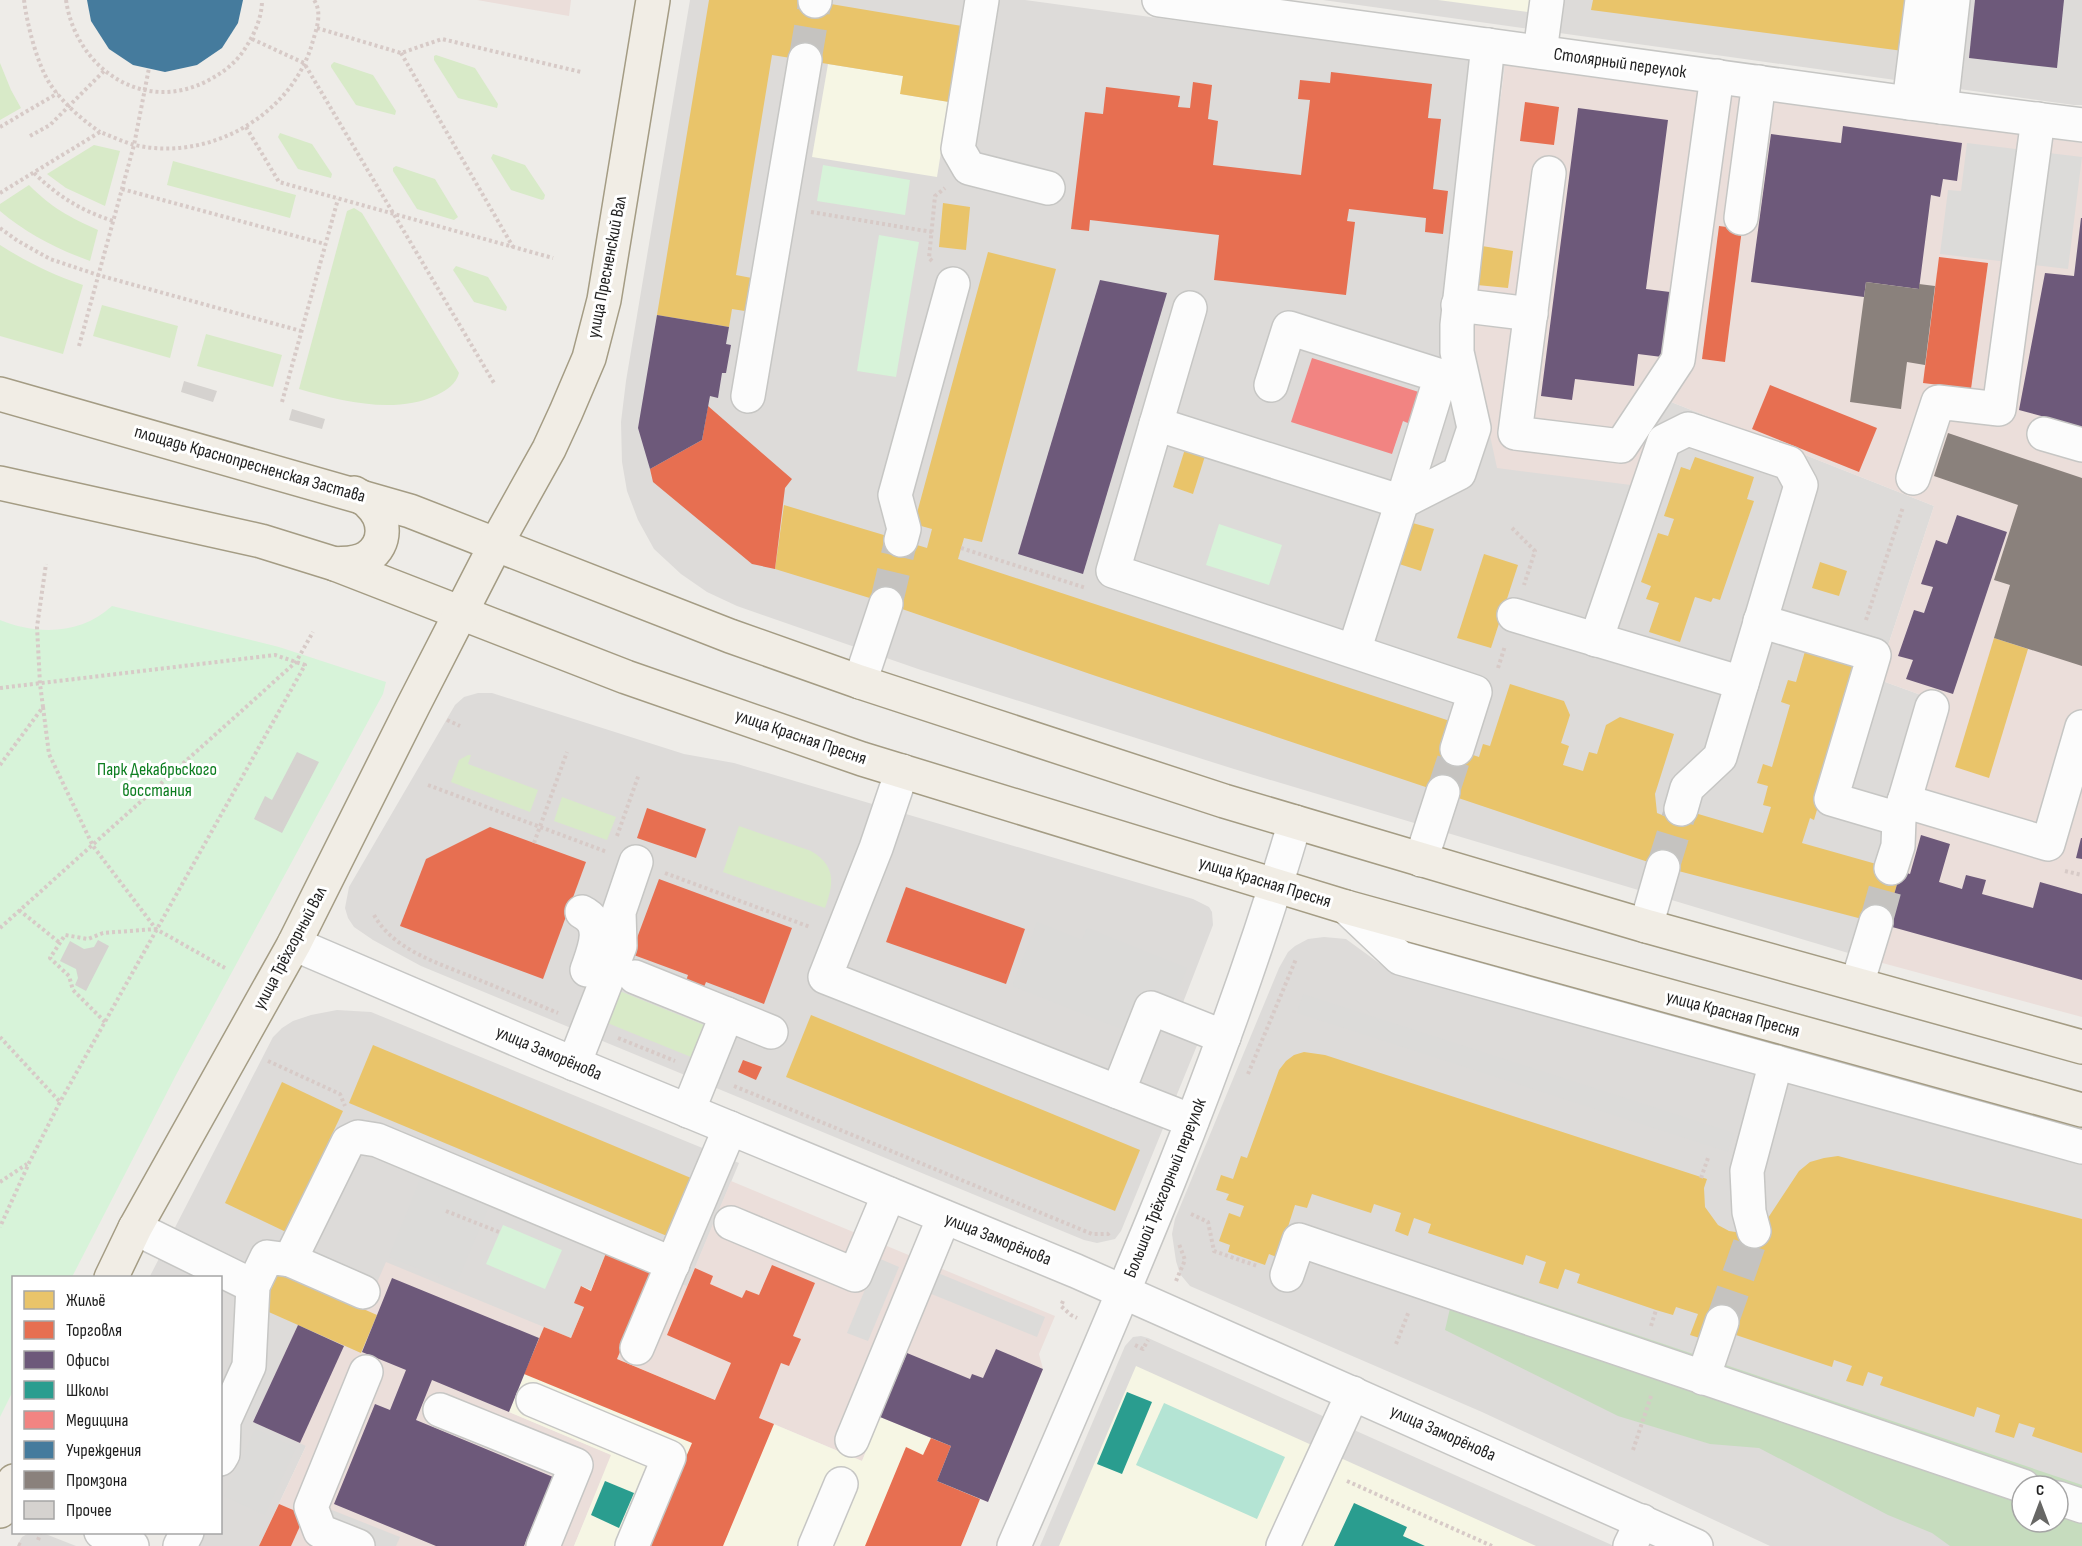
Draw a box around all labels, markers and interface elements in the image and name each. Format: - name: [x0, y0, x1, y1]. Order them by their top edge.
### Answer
- street label: Столярный переулок: [1552, 43, 1688, 83]
- street label: улица Пресненский Вал: [583, 193, 631, 340]
- street label: площадь Краснопресненская Застава: [132, 421, 368, 507]
- street label: улица Красная Пресня: [733, 705, 869, 769]
- park label: Парк Декабрьского восстания: [97, 759, 217, 801]
- street label: улица Красная Пресня: [1196, 852, 1334, 912]
- street label: улица Трёхгорный Вал: [249, 882, 332, 1013]
- street label: улица Красная Пресня: [1664, 986, 1802, 1042]
- street label: улица Заморёнова: [493, 1021, 605, 1085]
- street label: Большой Трёхгорный переулок: [1119, 1095, 1211, 1281]
- street label: улица Заморёнова: [942, 1208, 1054, 1270]
- legend: [12, 1276, 222, 1534]
- text: Жильё: [66, 1290, 106, 1311]
- text: Торговля: [66, 1320, 122, 1341]
- text: Офисы: [66, 1350, 110, 1371]
- text: Школы: [66, 1380, 109, 1401]
- street label: улица Заморёнова: [1387, 1400, 1499, 1466]
- text: Медицина: [66, 1410, 129, 1431]
- text: Учреждения: [66, 1440, 141, 1461]
- text: Промзона: [66, 1470, 127, 1491]
- north arrow: [2010, 1474, 2070, 1534]
- text: С: [2036, 1481, 2044, 1500]
- text: Прочее: [66, 1500, 112, 1521]

